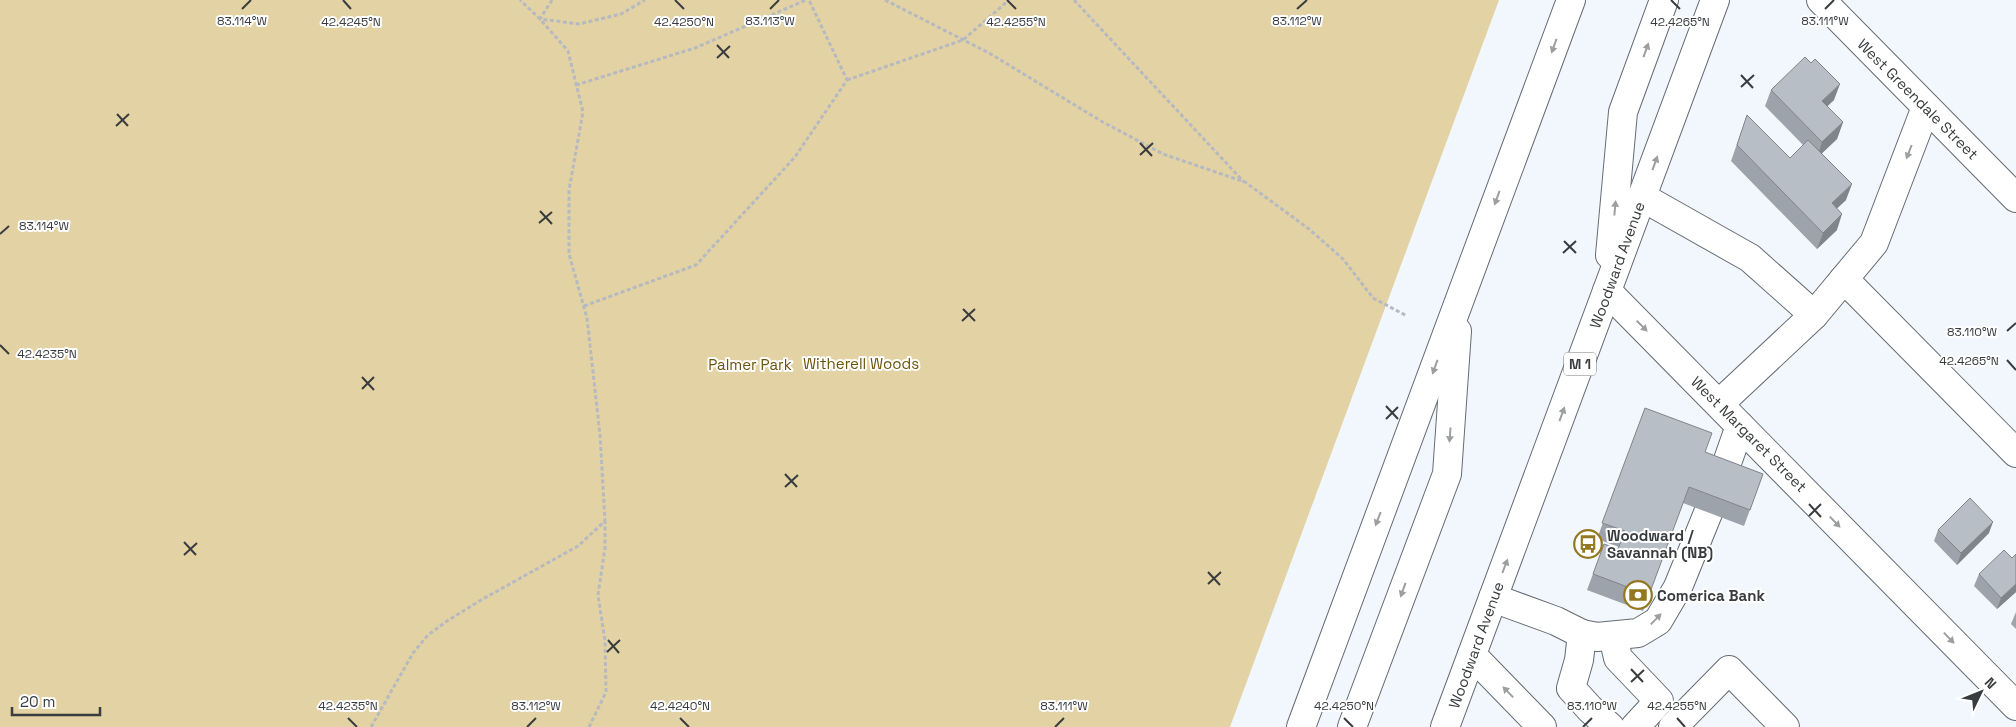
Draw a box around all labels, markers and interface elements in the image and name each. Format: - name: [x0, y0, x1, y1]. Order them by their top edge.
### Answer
- text: 83.114°W: [217, 13, 267, 29]
- text: 83.113°W: [745, 13, 795, 29]
- text: 83.112°W: [1272, 13, 1322, 29]
- text: 83.111°W: [1801, 13, 1849, 29]
- text: 42.4245°N: [321, 14, 381, 30]
- text: 42.4250°N: [654, 14, 714, 30]
- text: 42.4255°N: [986, 14, 1046, 30]
- text: 42.4265°N: [1650, 14, 1710, 30]
- street label: West Greendale Street: [1854, 35, 1982, 163]
- one-way arrow: [1550, 39, 1558, 54]
- one-way arrow: [1643, 42, 1650, 57]
- one-way arrow: [1904, 145, 1912, 160]
- one-way arrow: [1651, 156, 1659, 171]
- one-way arrow: [1493, 191, 1501, 206]
- street label: Woodward Avenue: [1585, 199, 1649, 331]
- one-way arrow: [1611, 199, 1619, 215]
- text: 83.114°W: [19, 218, 69, 234]
- one-way arrow: [1636, 319, 1648, 331]
- text: 83.110°W: [1947, 324, 1998, 340]
- text: 42.4235°N: [17, 346, 77, 362]
- road number: M 1: [1564, 352, 1596, 376]
- text: 42.4265°N: [1939, 353, 1999, 369]
- park label: Witherell Woods: [803, 354, 919, 373]
- park label: Palmer Park: [708, 355, 792, 374]
- one-way arrow: [1431, 360, 1439, 375]
- street label: West Margaret Street: [1687, 372, 1811, 496]
- one-way arrow: [1558, 406, 1566, 421]
- one-way arrow: [1445, 427, 1453, 443]
- one-way arrow: [1374, 512, 1382, 527]
- one-way arrow: [1829, 515, 1841, 527]
- place label: Woodward / Savannah (NB): [1607, 526, 1713, 562]
- bus stop icon: Woodward / Savannah (NB): [1573, 529, 1603, 559]
- one-way arrow: [1502, 559, 1509, 574]
- street label: Woodward Avenue: [1444, 579, 1508, 711]
- bank icon: Comerica Bank: [1623, 580, 1653, 610]
- one-way arrow: [1399, 582, 1407, 597]
- place label: Comerica Bank: [1657, 586, 1765, 605]
- one-way arrow: [1651, 613, 1662, 625]
- one-way arrow: [1942, 631, 1954, 643]
- north arrow: [1956, 667, 2006, 717]
- text: N: [1981, 674, 2000, 693]
- scale bar: [12, 684, 100, 716]
- one-way arrow: [1502, 686, 1514, 698]
- text: 20 m: [20, 692, 55, 711]
- text: 42.4235°N: [318, 698, 378, 714]
- text: 83.112°W: [511, 698, 561, 714]
- text: 42.4240°N: [650, 698, 710, 714]
- text: 83.111°W: [1040, 698, 1088, 714]
- text: 42.4250°N: [1314, 698, 1374, 714]
- text: 83.110°W: [1567, 698, 1618, 714]
- text: 42.4255°N: [1647, 698, 1707, 714]

